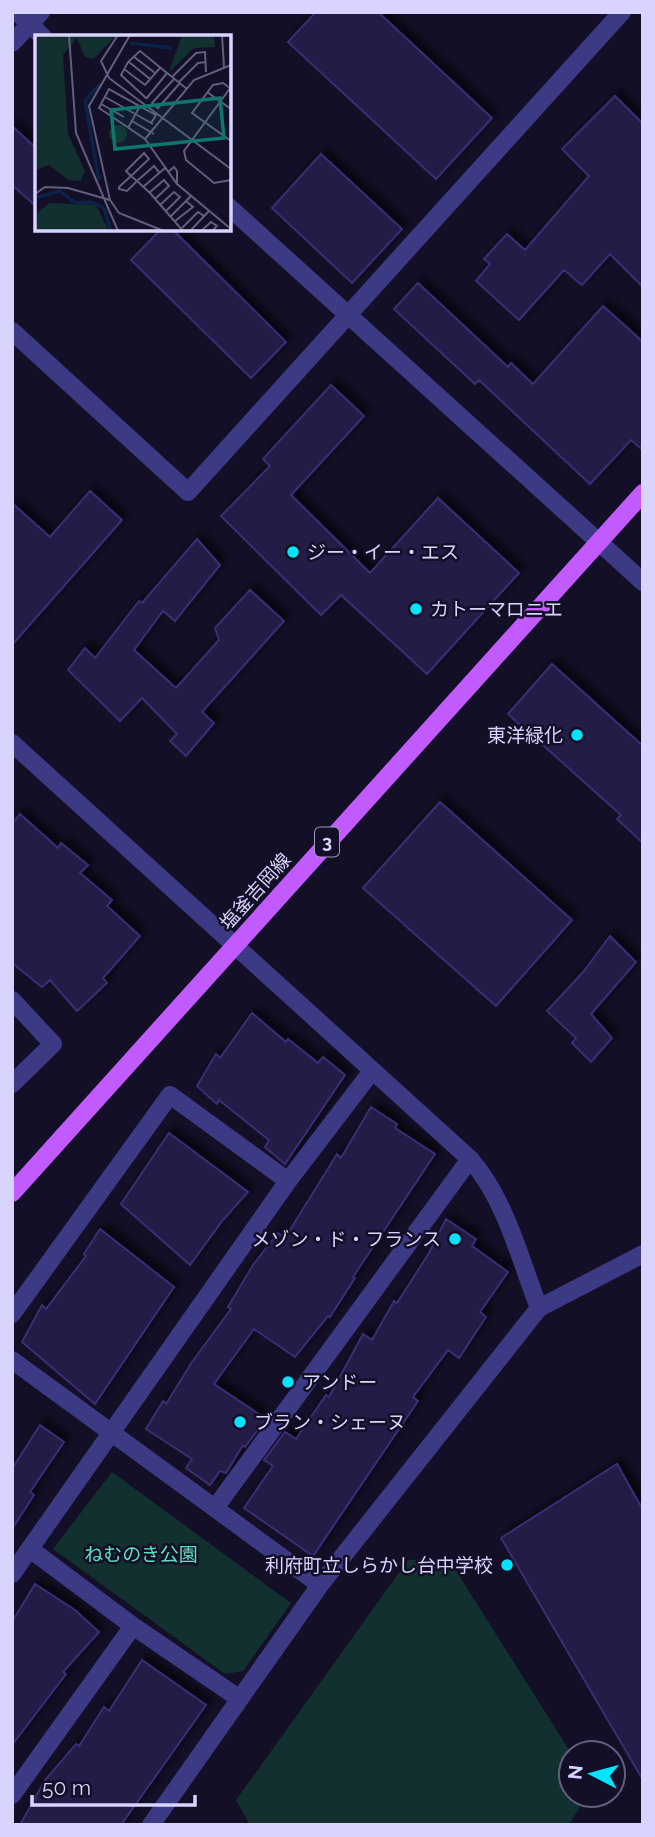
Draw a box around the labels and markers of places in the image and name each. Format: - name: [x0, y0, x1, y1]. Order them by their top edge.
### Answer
- place label: ジー・イー・エス: [307, 541, 459, 563]
- marker: ジー・イー・エス: [285, 544, 301, 560]
- place label: カトーマロニエ: [430, 598, 563, 620]
- marker: カトーマロニエ: [408, 601, 424, 617]
- place label: 東洋緑化: [487, 724, 563, 746]
- marker: 東洋緑化: [569, 727, 585, 743]
- place label: メゾン・ド・フランス: [251, 1228, 441, 1250]
- marker: メゾン・ド・フランス: [447, 1231, 463, 1247]
- place label: アンドー: [302, 1371, 377, 1393]
- marker: アンドー: [280, 1374, 296, 1390]
- place label: ブラン・シェーヌ: [254, 1411, 406, 1433]
- marker: ブラン・シェーヌ: [232, 1414, 248, 1430]
- place label: 利府町立しらかし台中学校: [265, 1554, 493, 1576]
- marker: 利府町立しらかし台中学校: [499, 1557, 515, 1573]

